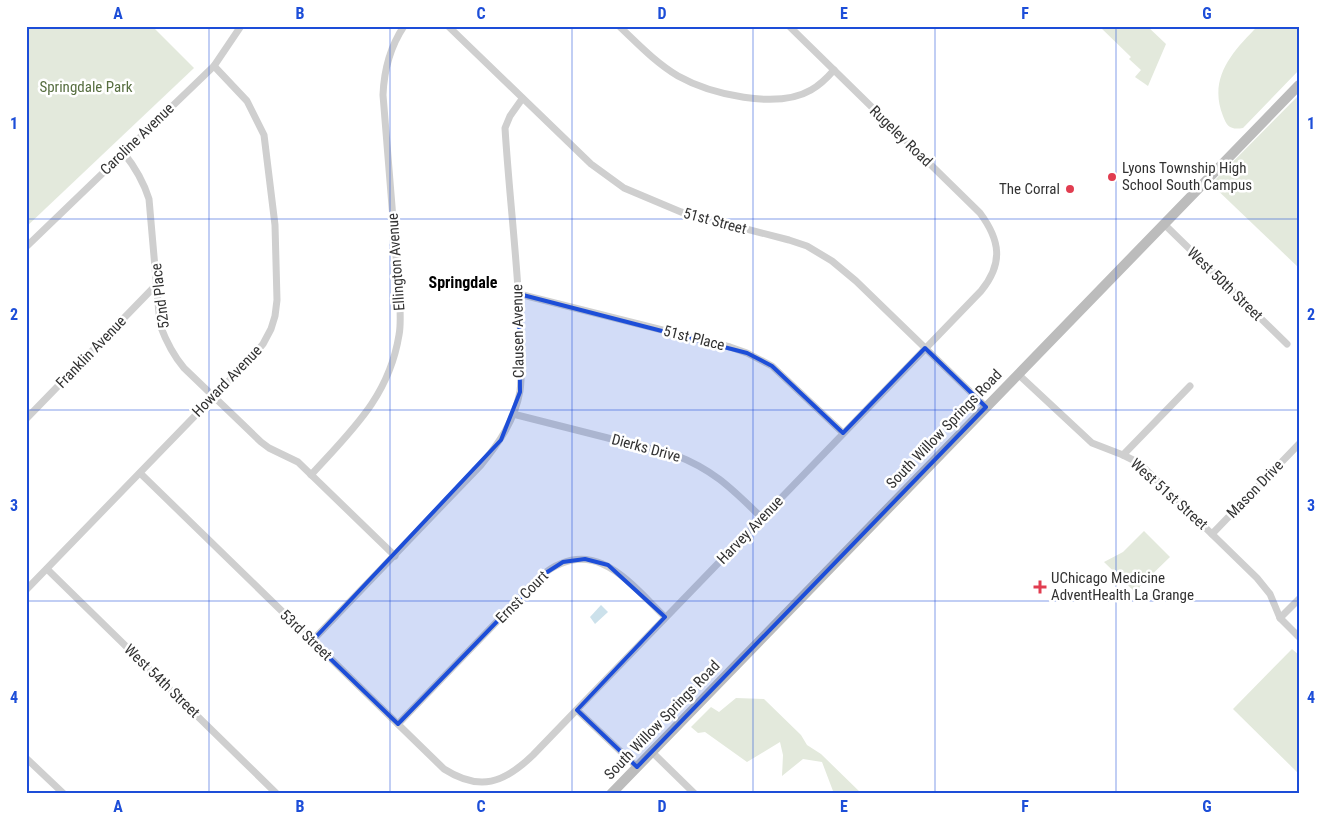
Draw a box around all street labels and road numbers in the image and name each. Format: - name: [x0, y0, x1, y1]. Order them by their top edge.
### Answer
- street label: Caroline Avenue: [96, 99, 178, 179]
- street label: Rugeley Road: [866, 102, 936, 170]
- street label: 51st Street: [681, 204, 749, 238]
- street label: Ellington Avenue: [384, 212, 408, 312]
- street label: West 50th Street: [1183, 243, 1267, 325]
- street label: 52nd Place: [147, 262, 173, 330]
- street label: Clausen Avenue: [508, 284, 528, 378]
- street label: Franklin Avenue: [52, 312, 130, 392]
- street label: 51st Place: [662, 322, 726, 354]
- street label: Howard Avenue: [188, 342, 266, 420]
- street label: South Willow Springs Road: [883, 366, 1005, 492]
- street label: Dierks Drive: [610, 430, 682, 466]
- street label: West 51st Street: [1127, 455, 1211, 533]
- street label: Mason Drive: [1223, 456, 1287, 522]
- street label: Harvey Avenue: [713, 492, 787, 568]
- street label: Ernst Court: [492, 567, 552, 627]
- street label: 53rd Street: [276, 606, 336, 664]
- street label: West 54th Street: [120, 640, 204, 722]
- street label: South Willow Springs Road: [601, 657, 723, 783]

